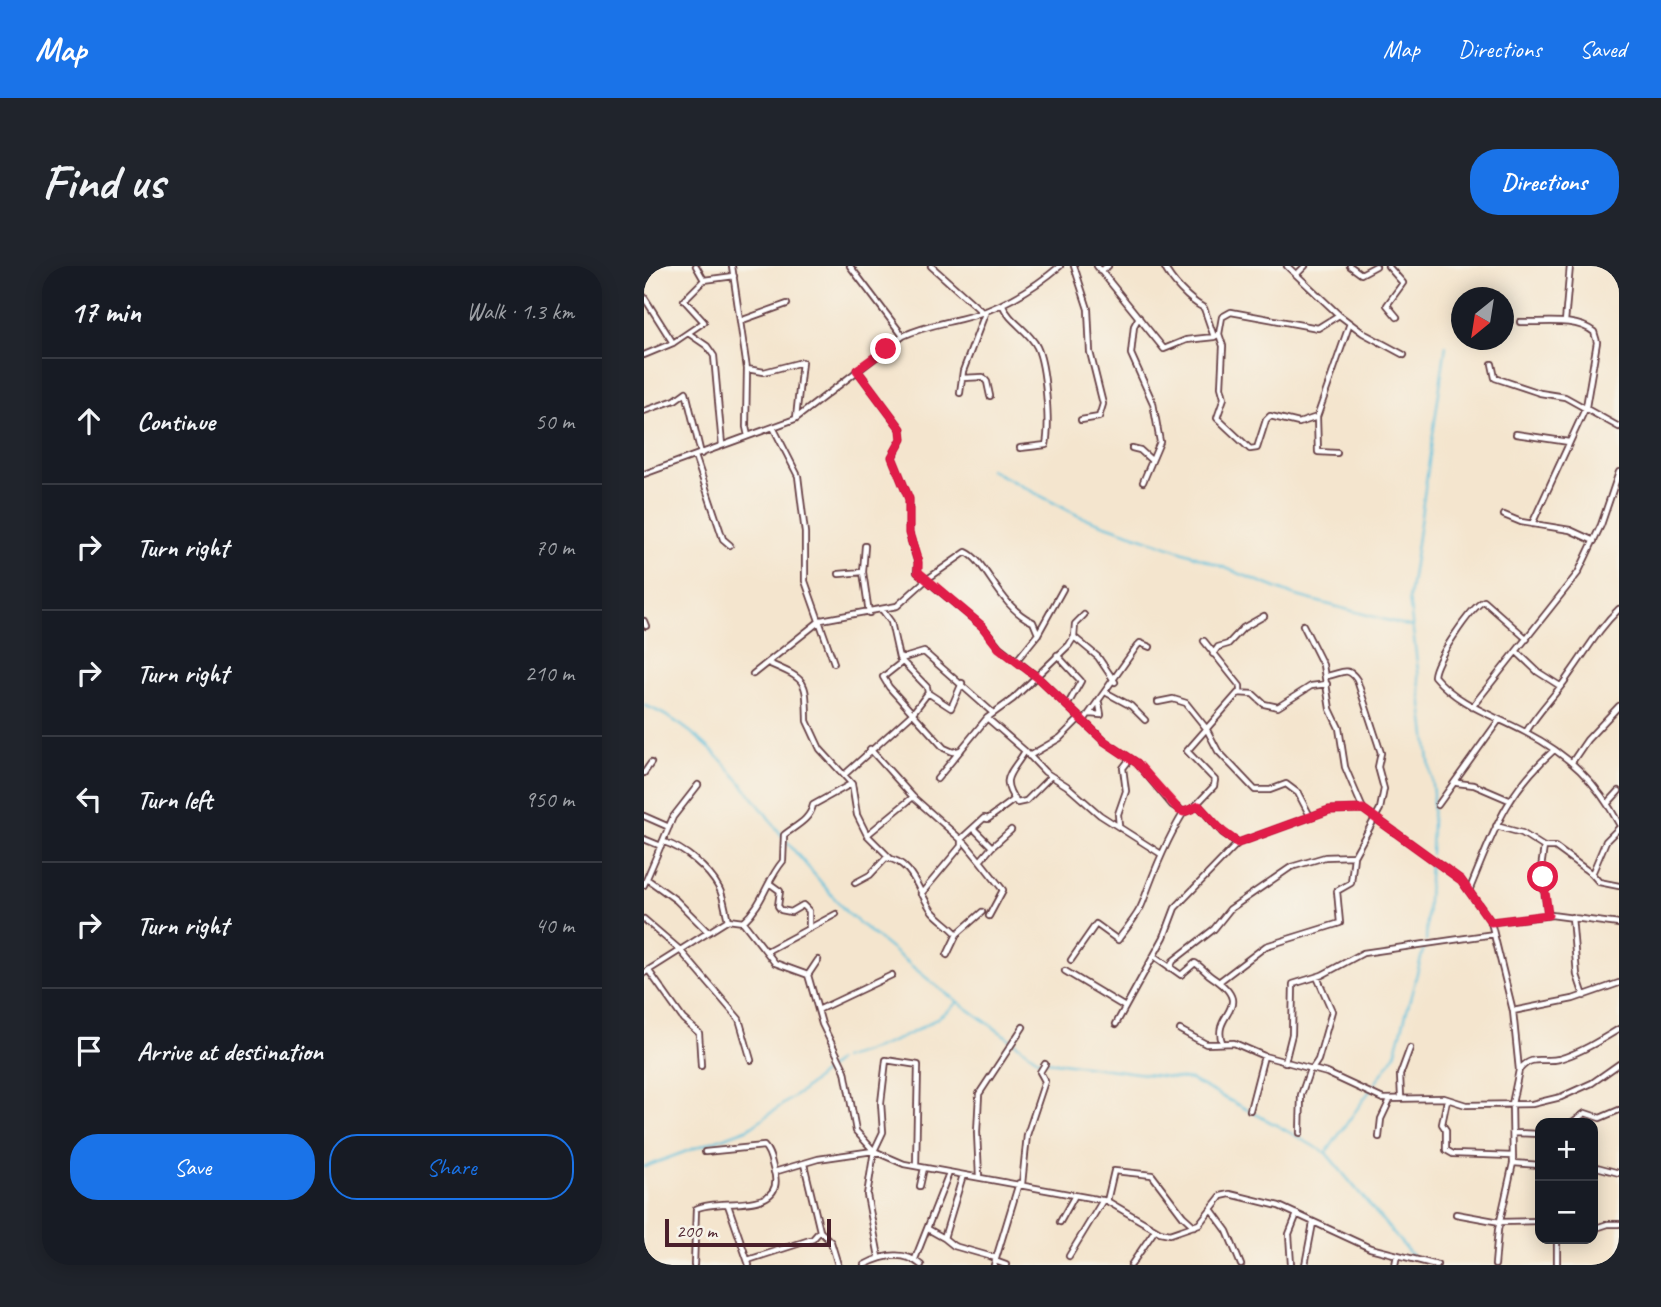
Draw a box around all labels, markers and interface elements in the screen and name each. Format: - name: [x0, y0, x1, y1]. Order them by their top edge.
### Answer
- text: Map: [35, 28, 86, 70]
- text: Map: [1383, 34, 1420, 64]
- text: Directions: [1458, 34, 1541, 64]
- text: Saved: [1579, 34, 1626, 64]
- button: Directions: [1470, 149, 1619, 215]
- text: Find us: [42, 151, 164, 213]
- north arrow: [1451, 287, 1514, 350]
- text: 17 min: [70, 293, 141, 331]
- text: Walk · 1.3 km: [466, 297, 574, 326]
- route end: [870, 333, 901, 364]
- icon: ahead: [70, 402, 108, 440]
- text: Continue: [137, 405, 215, 438]
- text: 50 m: [535, 407, 574, 436]
- icon: right: [70, 528, 108, 566]
- text: Turn right: [137, 531, 228, 564]
- text: 70 m: [535, 533, 574, 562]
- icon: right: [70, 654, 108, 692]
- text: Turn right: [137, 657, 228, 690]
- text: 210 m: [525, 659, 574, 688]
- icon: left: [70, 780, 108, 818]
- text: Turn left: [137, 783, 212, 816]
- text: 950 m: [525, 785, 574, 814]
- route start: [1527, 861, 1558, 892]
- icon: right: [70, 906, 108, 944]
- text: Turn right: [137, 909, 228, 942]
- text: 40 m: [535, 911, 574, 940]
- icon: arrive: [70, 1032, 108, 1070]
- text: Arrive at destination: [137, 1035, 323, 1068]
- map controls: [1535, 1118, 1598, 1244]
- button: +: [1535, 1118, 1598, 1181]
- button: Save: [70, 1134, 315, 1200]
- button: Share: [329, 1134, 574, 1200]
- button: −: [1535, 1181, 1598, 1244]
- scale bar: [665, 1216, 831, 1248]
- text: 200 m: [676, 1219, 717, 1243]

